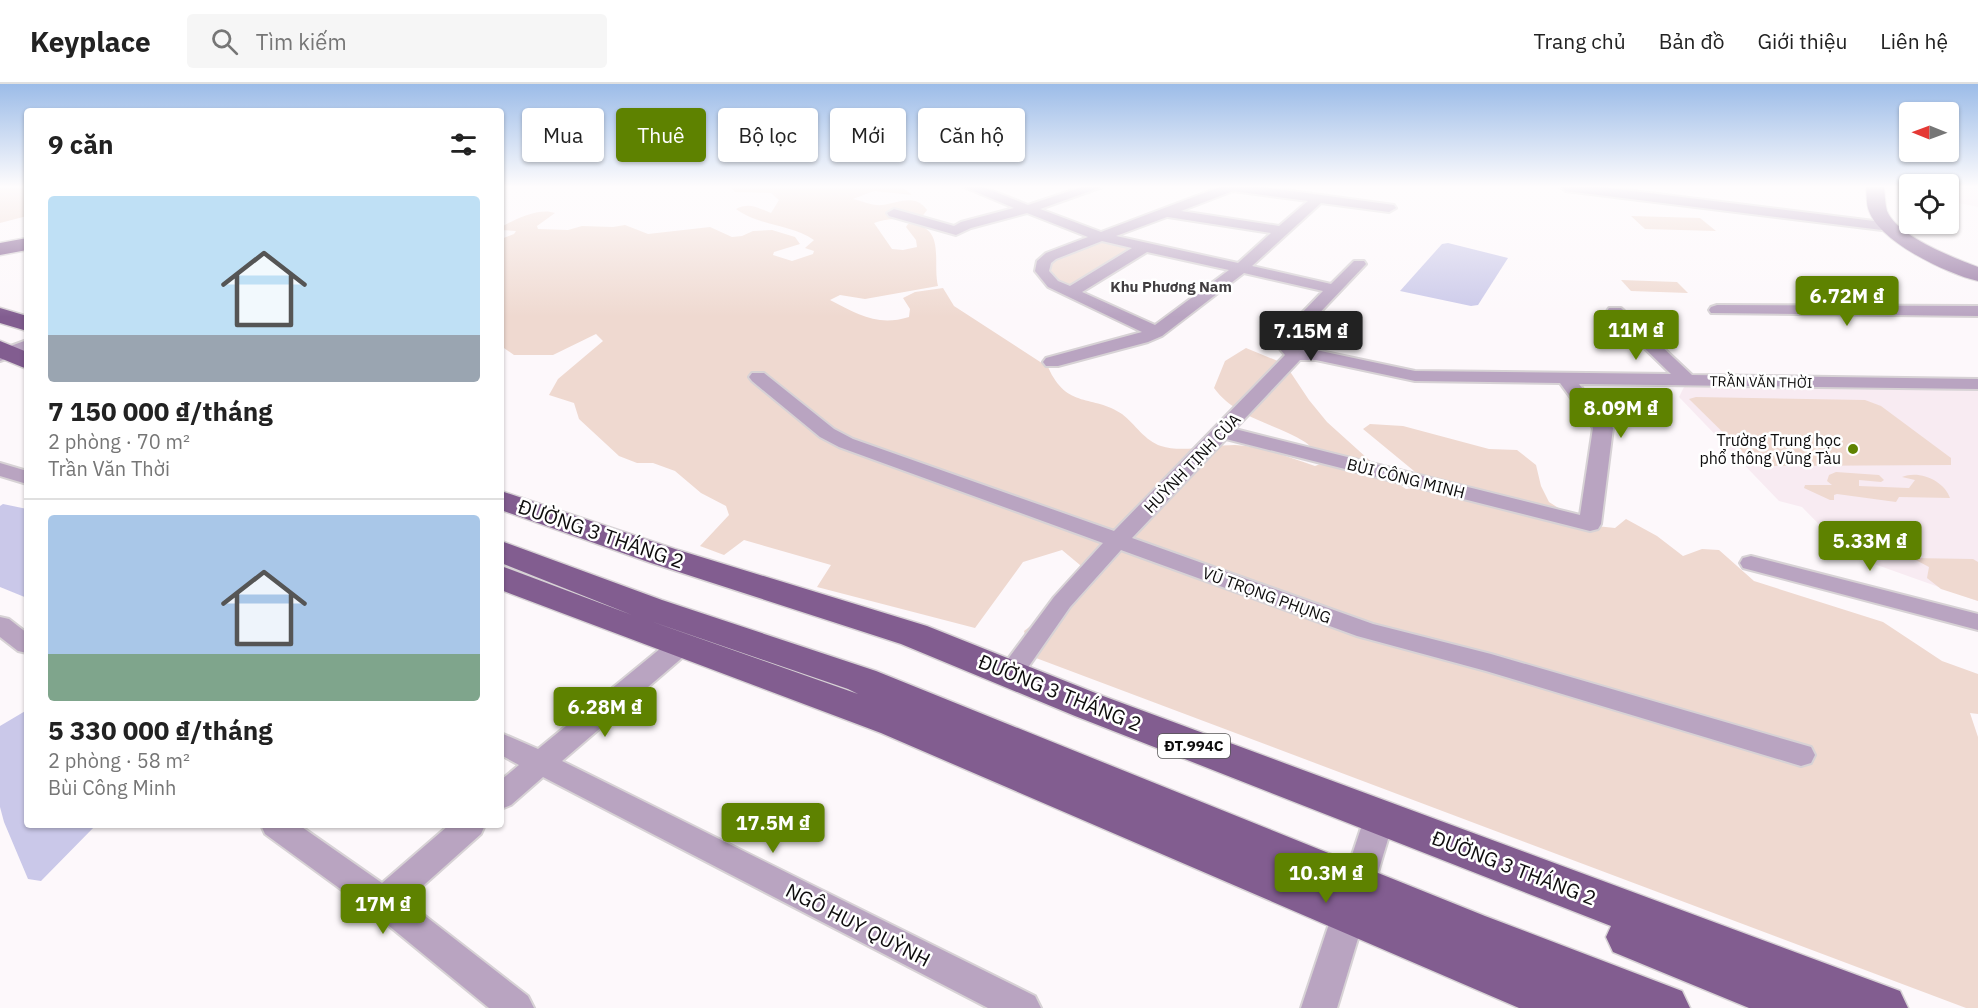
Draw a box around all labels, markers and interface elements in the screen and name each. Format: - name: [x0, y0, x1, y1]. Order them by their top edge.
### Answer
- search box: [187, 14, 607, 68]
- text: Keyplace: [30, 23, 151, 60]
- icon: search: [208, 25, 241, 58]
- text: Tìm kiếm: [256, 27, 347, 56]
- text: Trang chủ: [1533, 27, 1626, 55]
- text: Bản đồ: [1659, 27, 1725, 55]
- text: Giới thiệu: [1758, 27, 1847, 55]
- text: Liên hệ: [1880, 27, 1948, 55]
- north arrow: [1899, 102, 1959, 162]
- map controls: [1899, 102, 1959, 234]
- chip: Mua: [522, 108, 604, 162]
- chip: Thuê: [616, 108, 706, 162]
- chip: Bộ lọc: [718, 108, 818, 162]
- chip: Mới: [830, 108, 906, 162]
- chip: Căn hộ: [918, 108, 1025, 162]
- text: 9 căn: [48, 127, 113, 161]
- icon: filters: [447, 128, 480, 161]
- button: locate: [1899, 174, 1959, 234]
- icon: home: [210, 235, 318, 343]
- pin: 6.72M ₫: [1792, 276, 1902, 327]
- district label: Khu Phương Nam: [1110, 277, 1232, 296]
- text: 6.72M ₫: [1810, 282, 1884, 309]
- pin: 11M ₫: [1594, 310, 1678, 361]
- pin: 7.15M ₫: [1256, 311, 1366, 362]
- text: 11M ₫: [1608, 316, 1664, 343]
- text: 7.15M ₫: [1274, 317, 1348, 344]
- street label: TRẦN VĂN THỜI: [1709, 369, 1813, 392]
- pin: 8.09M ₫: [1566, 388, 1676, 439]
- text: 7 150 000 ₫/tháng: [48, 394, 273, 428]
- text: 8.09M ₫: [1584, 394, 1658, 421]
- street label: HUỲNH TỊNH CỦA: [1139, 408, 1245, 517]
- text: 2 phòng · 70 m²: [48, 428, 190, 455]
- place label: Trường Trung học phổ thông Vũng Tàu: [1699, 430, 1841, 468]
- marker: Trường Trung học phổ thông Vũng Tàu: [1846, 442, 1860, 456]
- street label: BÙI CÔNG MINH: [1345, 453, 1467, 502]
- text: Trần Văn Thời: [48, 455, 170, 482]
- street label: ĐƯỜNG 3 THÁNG 2: [515, 492, 688, 575]
- pin: 5.33M ₫: [1815, 521, 1925, 572]
- text: 5.33M ₫: [1833, 527, 1907, 554]
- icon: home: [210, 554, 318, 662]
- street label: VŨ TRỌNG PHỤNG: [1200, 562, 1334, 628]
- street label: ĐƯỜNG 3 THÁNG 2: [975, 647, 1146, 738]
- pin: 6.28M ₫: [550, 687, 660, 738]
- text: 6.28M ₫: [568, 693, 642, 720]
- text: 5 330 000 ₫/tháng: [48, 713, 273, 747]
- road number: ĐT.994C: [1158, 734, 1230, 758]
- text: 2 phòng · 58 m²: [48, 747, 190, 774]
- text: Bùi Công Minh: [48, 774, 176, 801]
- pin: 17.5M ₫: [718, 803, 828, 854]
- text: 17.5M ₫: [736, 809, 810, 836]
- street label: ĐƯỜNG 3 THÁNG 2: [1428, 824, 1600, 911]
- pin: 10.3M ₫: [1271, 853, 1381, 904]
- text: 10.3M ₫: [1289, 859, 1363, 886]
- street label: NGÔ HUY QUỲNH: [781, 876, 935, 973]
- pin: 17M ₫: [341, 884, 425, 935]
- text: 17M ₫: [355, 890, 411, 917]

